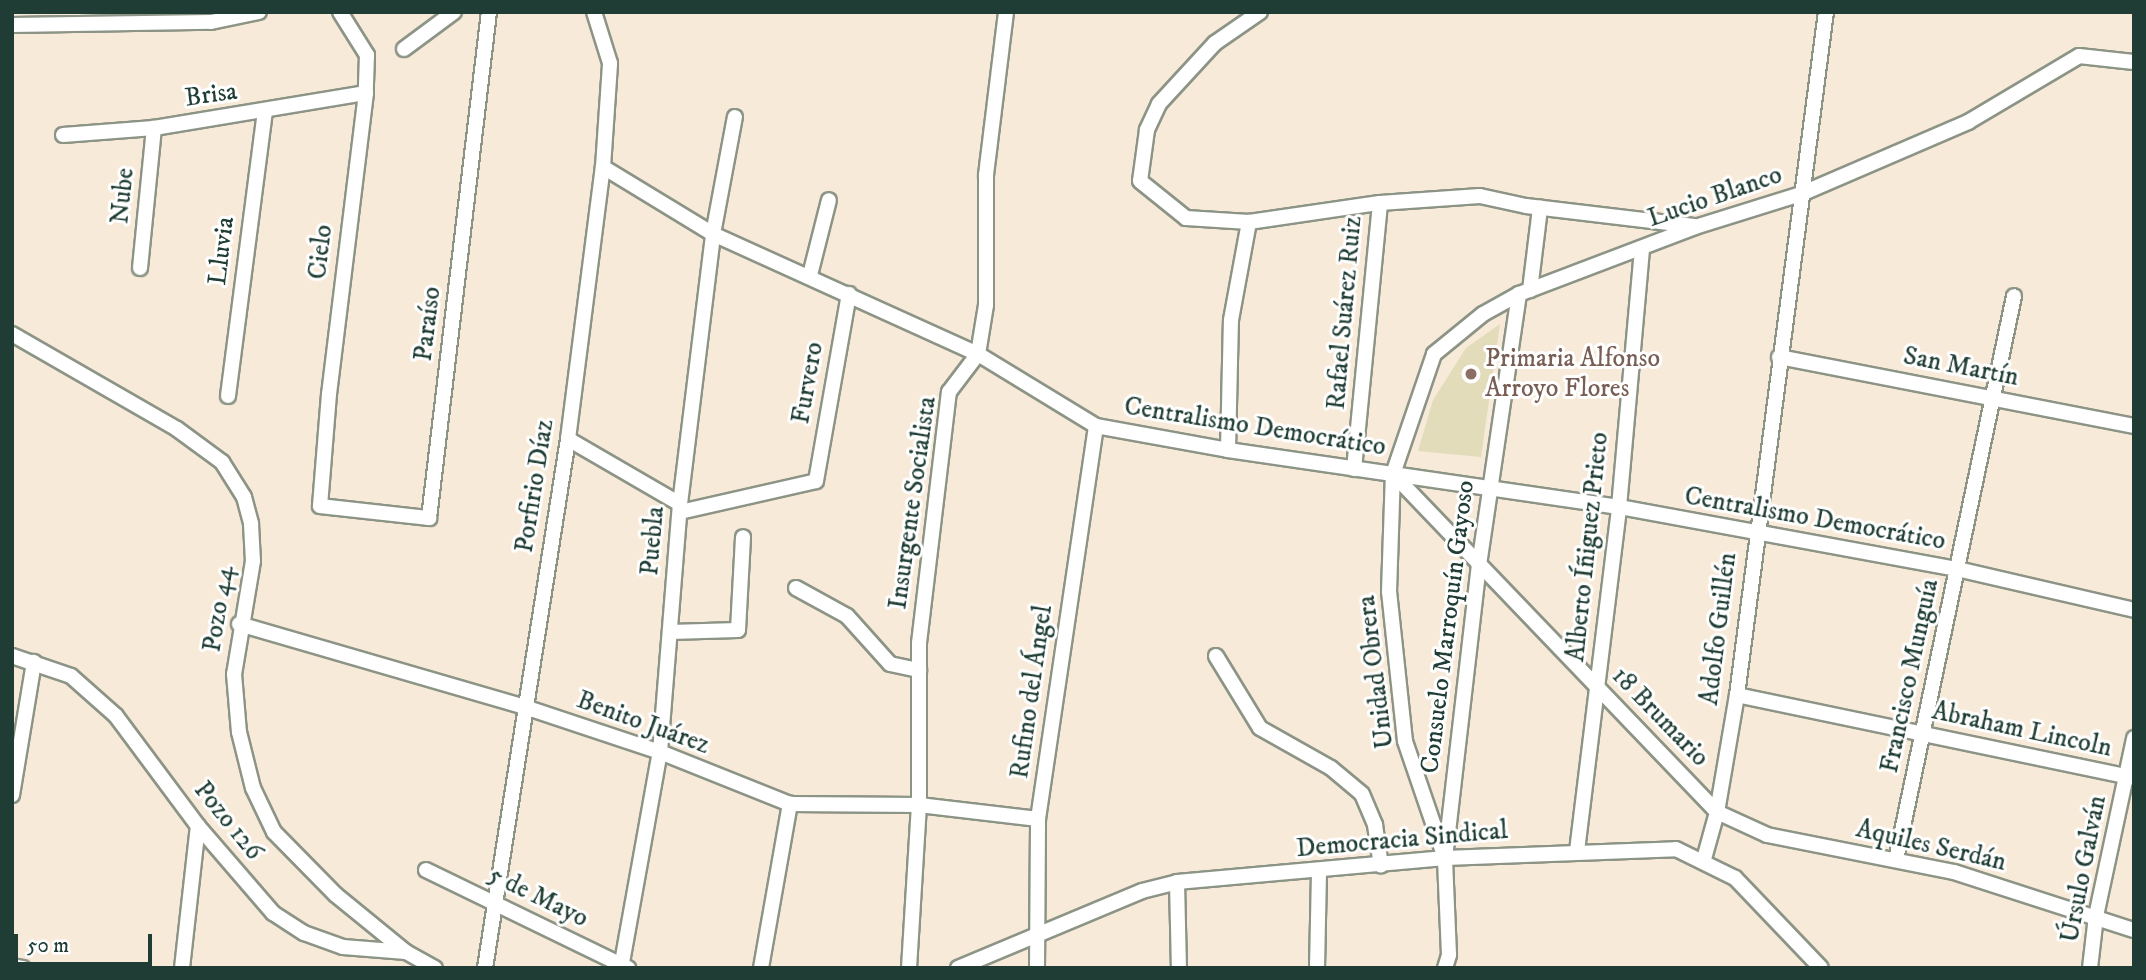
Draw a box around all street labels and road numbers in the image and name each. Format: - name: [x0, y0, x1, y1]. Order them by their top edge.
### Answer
- street label: Brisa: [183, 76, 239, 114]
- street label: Lucio Blanco: [1644, 159, 1786, 235]
- street label: Nube: [105, 166, 141, 226]
- street label: Lluvia: [202, 215, 242, 287]
- street label: Rafael Suárez Ruiz: [1321, 215, 1369, 411]
- street label: Cielo: [302, 223, 340, 281]
- street label: Paraíso: [408, 285, 448, 363]
- street label: Furvero: [785, 340, 831, 426]
- street label: San Martín: [1901, 341, 2021, 393]
- street label: Centralismo Democrático: [1122, 391, 1388, 463]
- street label: Insurgente Socialista: [883, 395, 943, 611]
- street label: Porfirio Díaz: [509, 417, 561, 555]
- street label: Alberto Íñiguez Prieto: [1560, 431, 1616, 663]
- street label: Consuelo Marroquín Gayoso: [1415, 479, 1481, 775]
- street label: Centralismo Democrático: [1682, 481, 1948, 557]
- street label: Puebla: [634, 505, 672, 577]
- street label: Adolfo Guillén: [1694, 551, 1744, 707]
- street label: Pozo 44: [197, 564, 241, 654]
- street label: Francisco Munguía: [1874, 576, 1946, 776]
- street label: Unidad Obrera: [1351, 594, 1401, 750]
- street label: Rufino del Ángel: [1004, 603, 1060, 781]
- street label: 18 Brumario: [1605, 661, 1715, 773]
- street label: Benito Juárez: [572, 685, 714, 761]
- street label: Abraham Lincoln: [1929, 696, 2115, 764]
- street label: Pozo 126: [187, 775, 269, 867]
- street label: Úrsulo Galván: [2054, 793, 2114, 945]
- street label: Aquiles Serdán: [1853, 814, 2009, 878]
- street label: Democracia Sindical: [1295, 815, 1509, 865]
- street label: 5 de Mayo: [483, 859, 593, 935]

